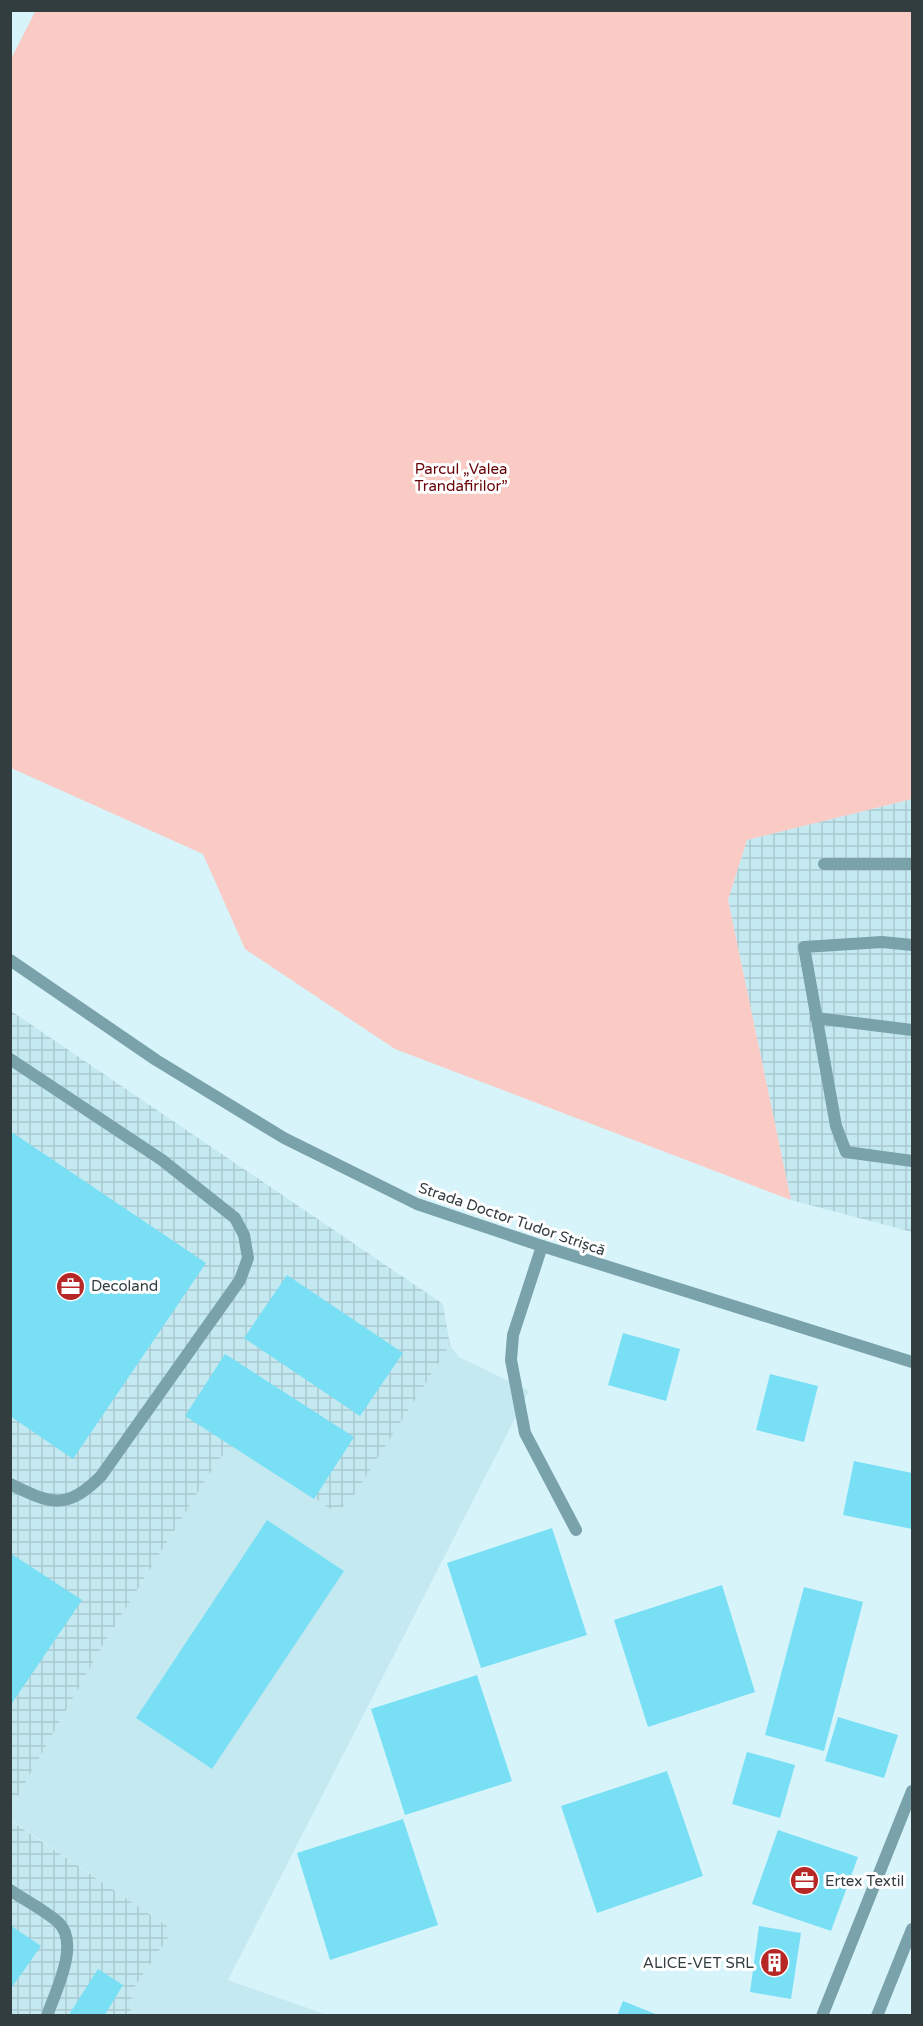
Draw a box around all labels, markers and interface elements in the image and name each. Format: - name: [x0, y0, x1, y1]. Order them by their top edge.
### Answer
- park label: Parcul „Valea Trandafirilor”: [414, 460, 508, 495]
- street label: Strada Doctor Tudor Strișcă: [416, 1179, 608, 1259]
- office icon: Decoland: [54, 1270, 86, 1302]
- place label: Decoland: [91, 1277, 158, 1295]
- office icon: Ertex Textil: [788, 1865, 820, 1897]
- place label: Ertex Textil: [825, 1872, 904, 1890]
- building icon: ALICE-VET SRL: [759, 1947, 791, 1979]
- place label: ALICE-VET SRL: [643, 1954, 754, 1972]

